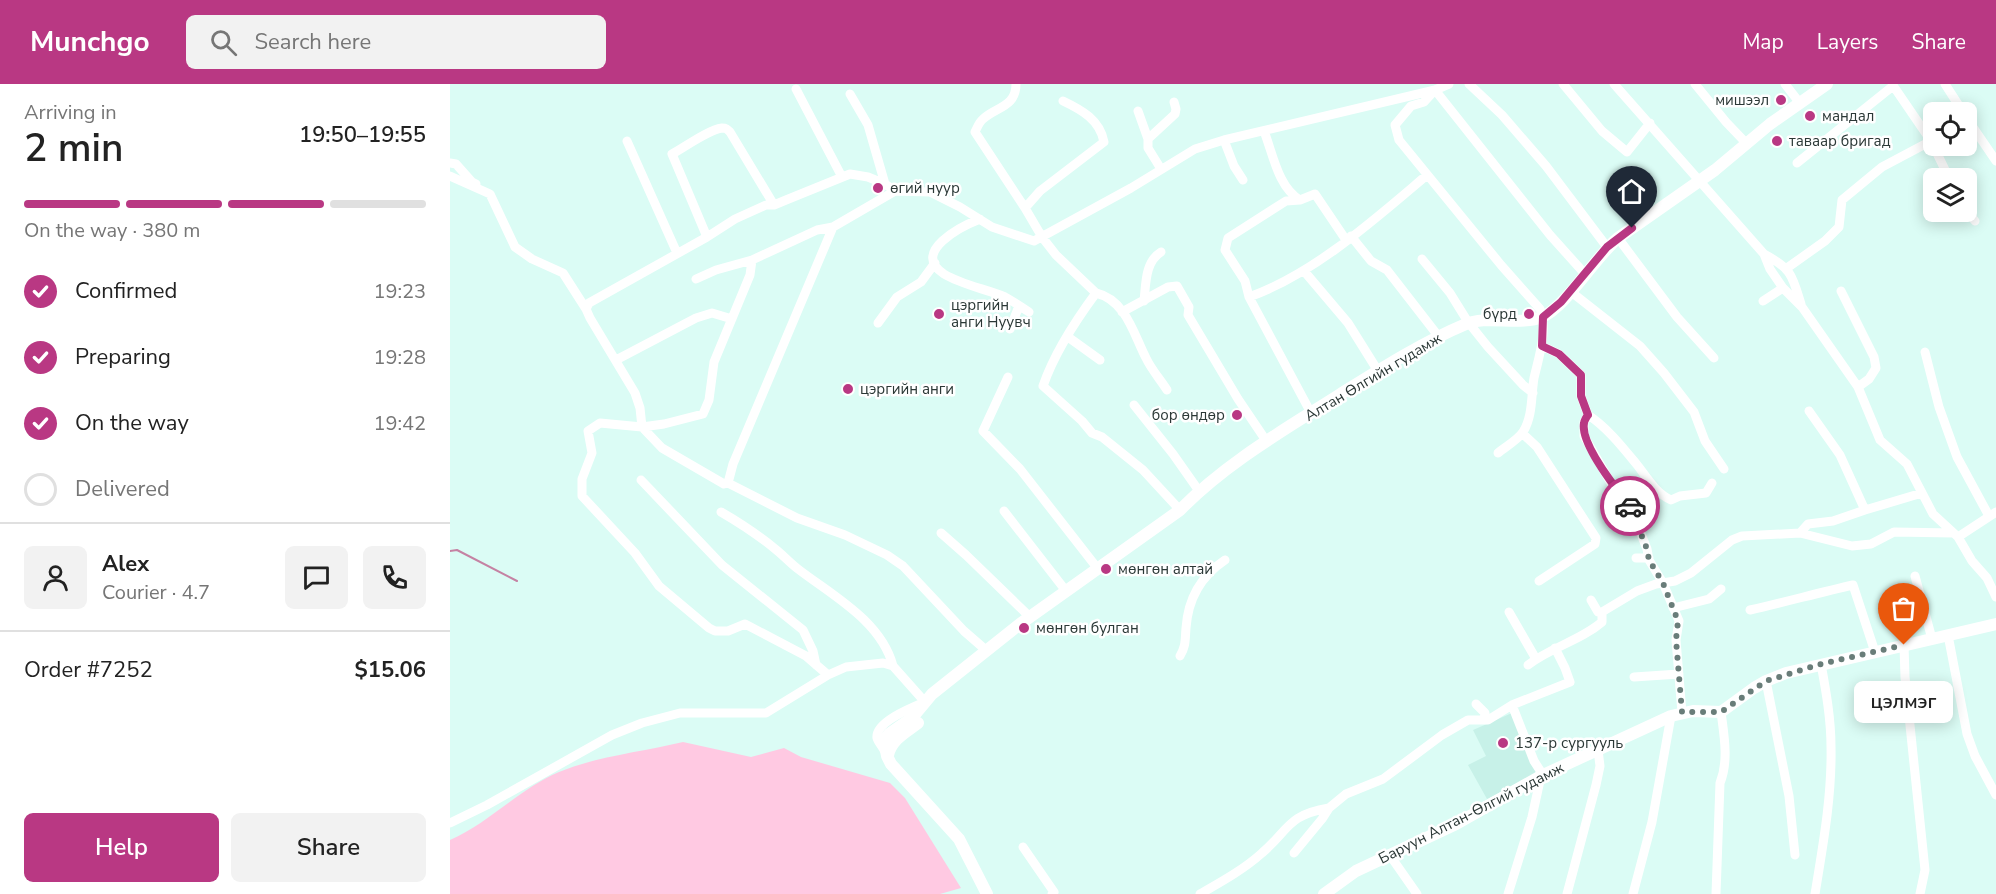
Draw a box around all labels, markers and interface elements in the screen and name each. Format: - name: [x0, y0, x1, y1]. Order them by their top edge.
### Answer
- search box: [186, 15, 606, 69]
- text: Munchgo: [30, 23, 150, 61]
- icon: search: [207, 26, 240, 59]
- text: Search here: [255, 27, 371, 57]
- text: Map: [1742, 28, 1784, 56]
- text: Layers: [1817, 28, 1878, 56]
- text: Share: [1911, 28, 1966, 56]
- place label: мишээл: [1715, 90, 1769, 110]
- marker: мишээл: [1774, 93, 1788, 107]
- text: Arriving in: [24, 99, 117, 126]
- map controls: [1923, 102, 1977, 222]
- button: locate: [1923, 102, 1977, 156]
- place label: мандал: [1822, 106, 1874, 126]
- marker: мандал: [1803, 109, 1817, 123]
- text: 19:50–19:55: [299, 120, 426, 150]
- text: 2 min: [24, 122, 123, 175]
- place label: таваар бригад: [1789, 131, 1891, 151]
- marker: таваар бригад: [1770, 134, 1784, 148]
- pin: [1606, 166, 1657, 228]
- button: layers: [1923, 168, 1977, 222]
- icon: home: [1615, 175, 1648, 208]
- place label: өгий нуур: [890, 178, 960, 198]
- marker: өгий нуур: [871, 181, 885, 195]
- text: On the way · 380 m: [24, 217, 200, 244]
- icon: check: [24, 275, 57, 308]
- text: Confirmed: [75, 276, 177, 306]
- text: 19:23: [373, 278, 426, 305]
- place label: цэргийн анги Нуувч: [951, 295, 1031, 332]
- place label: бүрд: [1483, 304, 1517, 324]
- marker: цэргийн анги Нуувч: [932, 307, 946, 321]
- marker: бүрд: [1522, 307, 1536, 321]
- street label: Алтан Өлгийн гудамж: [1301, 328, 1445, 426]
- icon: check: [24, 341, 57, 374]
- text: Preparing: [75, 342, 171, 372]
- text: 19:28: [373, 344, 426, 371]
- place label: цэргийн анги: [860, 379, 954, 399]
- marker: цэргийн анги: [841, 382, 855, 396]
- place label: бор өндөр: [1152, 405, 1225, 425]
- icon: check: [24, 407, 57, 440]
- text: On the way: [75, 408, 189, 438]
- marker: бор өндөр: [1230, 408, 1244, 422]
- text: 19:42: [373, 410, 426, 437]
- text: Delivered: [75, 474, 170, 504]
- courier: [1600, 476, 1660, 536]
- icon: car: [1614, 490, 1647, 523]
- button: person: [24, 546, 87, 609]
- button: chat: [285, 546, 348, 609]
- button: phone: [363, 546, 426, 609]
- text: Alex: [102, 549, 149, 579]
- place label: мөнгөн алтай: [1118, 559, 1213, 579]
- marker: мөнгөн алтай: [1099, 562, 1113, 576]
- text: Courier · 4.7: [102, 579, 210, 606]
- pin: [1878, 583, 1929, 645]
- icon: bag: [1887, 592, 1920, 625]
- place label: мөнгөн булган: [1036, 618, 1139, 638]
- marker: мөнгөн булган: [1017, 621, 1031, 635]
- text: Order #7252: [24, 655, 153, 685]
- text: $15.06: [355, 655, 426, 685]
- callout: цэлмэг: [1854, 681, 1954, 723]
- text: цэлмэг: [1871, 688, 1937, 715]
- place label: 137-р сургууль: [1515, 733, 1623, 753]
- marker: 137-р сургууль: [1496, 736, 1510, 750]
- street label: Баруун Алтан-Өлгий гудамж: [1375, 757, 1567, 869]
- button: Help: [24, 813, 219, 882]
- button: Share: [231, 813, 426, 882]

